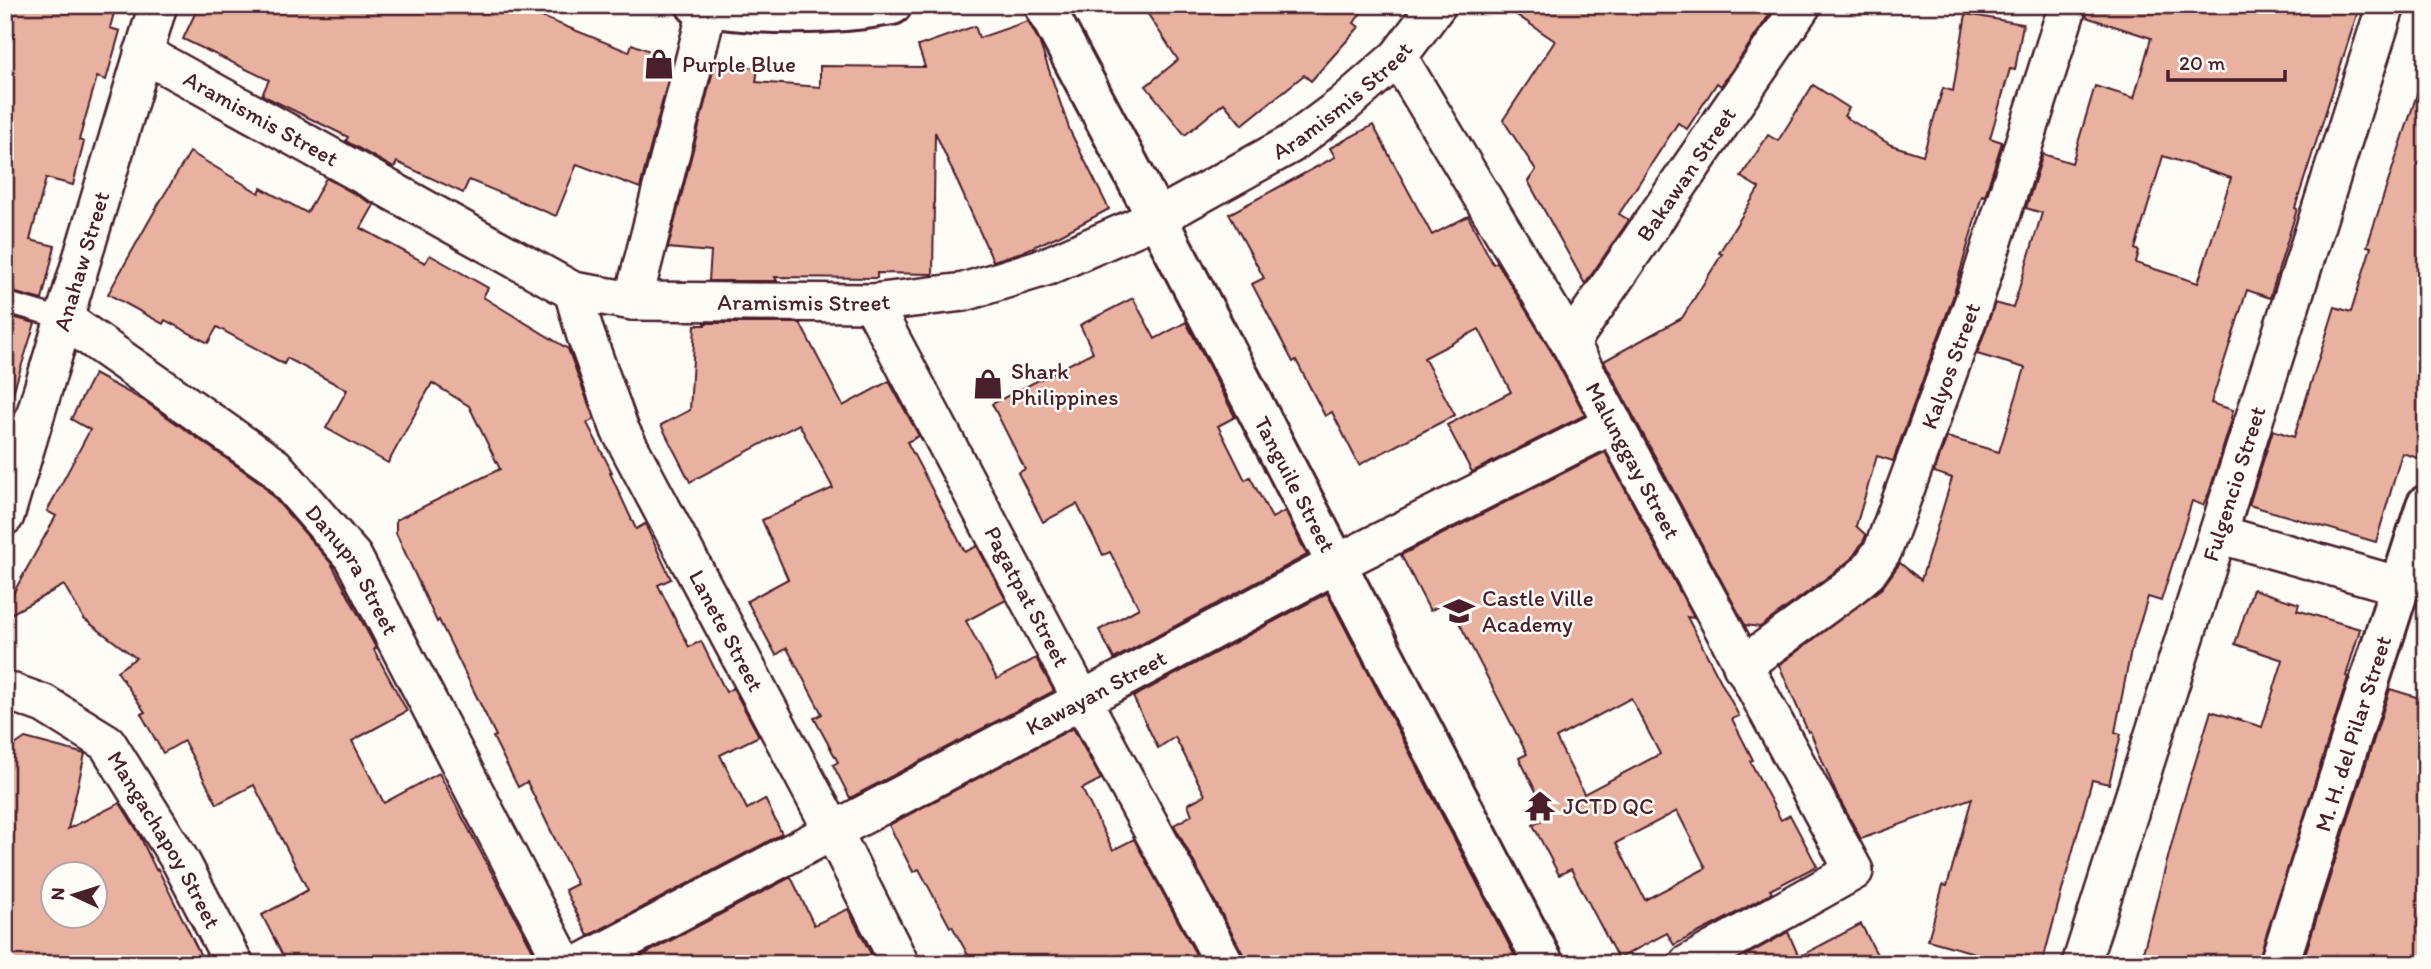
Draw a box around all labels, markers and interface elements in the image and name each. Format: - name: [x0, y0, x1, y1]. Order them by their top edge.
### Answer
- street label: Aramismis Street: [1267, 36, 1419, 166]
- scale bar: [2168, 38, 2286, 82]
- shop icon: Purple Blue: [642, 47, 676, 81]
- place label: Purple Blue: [682, 50, 796, 78]
- text: 20 m: [2179, 50, 2226, 75]
- street label: Aramismis Street: [179, 64, 344, 173]
- street label: Bakawan Street: [1630, 101, 1742, 247]
- street label: Anahaw Street: [47, 188, 116, 334]
- street label: Aramismis Street: [717, 287, 892, 317]
- street label: Kalyos Street: [1915, 299, 1986, 433]
- place label: Shark Philippines: [1011, 357, 1119, 411]
- shop icon: Shark Philippines: [971, 367, 1005, 401]
- street label: Malunggay Street: [1580, 377, 1687, 544]
- street label: Fulgencio Street: [2196, 403, 2272, 565]
- street label: Tanguile Street: [1248, 411, 1342, 557]
- street label: Danupra Street: [300, 498, 405, 640]
- street label: Pagatpat Street: [979, 521, 1076, 672]
- street label: Lanete Street: [683, 565, 770, 697]
- place label: Castle Ville Academy: [1482, 584, 1594, 638]
- school or university icon: Castle Ville Academy: [1442, 594, 1476, 628]
- street label: M. H. del Pilar Street: [2308, 632, 2397, 835]
- street label: Kawayan Street: [1021, 643, 1171, 741]
- street label: Mangachapoy Street: [101, 746, 227, 934]
- temple icon: JCTD QC: [1523, 789, 1557, 823]
- place label: JCTD QC: [1563, 792, 1654, 820]
- north arrow: [38, 860, 108, 930]
- text: N: [46, 887, 69, 901]

